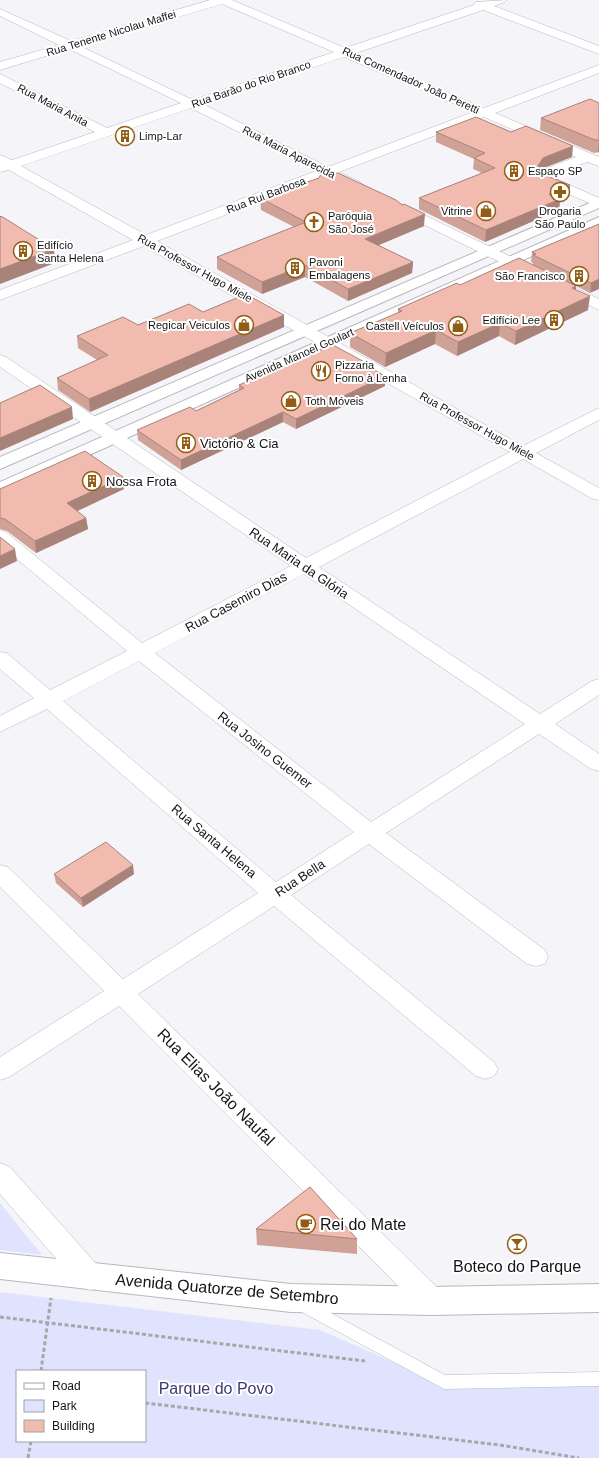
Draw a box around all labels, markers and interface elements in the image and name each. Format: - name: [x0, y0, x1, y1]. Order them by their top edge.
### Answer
- street label: Rua Tenente Nicolau Maffei: [45, 8, 177, 58]
- street label: Rua Comendador João Peretti: [341, 44, 481, 116]
- street label: Rua Barão do Rio Branco: [190, 58, 312, 110]
- street label: Rua Maria Anita: [16, 81, 91, 129]
- street label: Rua Maria Aparecida: [241, 123, 338, 181]
- building icon: Limp-Lar: [114, 125, 136, 147]
- place label: Limp-Lar: [139, 130, 183, 142]
- building icon: Espaço SP: [503, 160, 525, 182]
- place label: Espaço SP: [528, 165, 582, 177]
- street label: Rua Rui Barbosa: [225, 174, 308, 216]
- pharmacy icon: Drogaria São Paulo: [549, 181, 571, 203]
- shop icon: Vitrine: [475, 200, 497, 222]
- place label: Vitrine: [441, 205, 472, 217]
- place label: Drogaria São Paulo: [535, 205, 585, 230]
- place label: Paróquia São José: [328, 210, 374, 235]
- church icon: Paróquia São José: [303, 211, 325, 233]
- street label: Rua Professor Hugo Miele: [136, 231, 254, 305]
- place label: Edifício Santa Helena: [37, 239, 105, 264]
- building icon: Edifício Santa Helena: [12, 240, 34, 262]
- place label: Pavoni Embalagens: [309, 256, 371, 281]
- building icon: Pavoni Embalagens: [284, 257, 306, 279]
- building icon: São Francisco: [568, 265, 590, 287]
- place label: São Francisco: [495, 270, 565, 282]
- building icon: Edifício Lee: [543, 309, 565, 331]
- shop icon: Regicar Veiculos: [233, 314, 255, 336]
- place label: Edifício Lee: [483, 314, 540, 326]
- shop icon: Castell Veículos: [447, 315, 469, 337]
- place label: Regicar Veiculos: [148, 319, 230, 331]
- place label: Castell Veículos: [366, 320, 444, 332]
- street label: Avenida Manoel Goulart: [243, 326, 355, 384]
- place label: Pizzaria Forno à Lenha: [335, 359, 407, 384]
- restaurant icon: Pizzaria Forno à Lenha: [310, 360, 332, 382]
- street label: Rua Professor Hugo Miele: [418, 389, 536, 463]
- shop icon: Toth Móveis: [280, 390, 302, 412]
- place label: Toth Móveis: [305, 395, 364, 407]
- building icon: Victório & Cia: [175, 432, 197, 454]
- place label: Victório & Cia: [200, 436, 279, 451]
- building icon: Nossa Frota: [81, 470, 103, 492]
- place label: Nossa Frota: [106, 474, 178, 489]
- street label: Rua Maria da Glória: [247, 524, 352, 602]
- street label: Rua Casemiro Dias: [183, 569, 290, 635]
- street label: Rua Josino Guemer: [215, 708, 316, 792]
- street label: Rua Santa Helena: [168, 801, 260, 881]
- street label: Rua Bella: [272, 856, 328, 900]
- street label: Rua Elias João Naufal: [154, 1025, 278, 1149]
- cafe icon: Rei do Mate: [295, 1213, 317, 1235]
- place label: Rei do Mate: [320, 1216, 406, 1233]
- bar icon: Boteco do Parque: [506, 1233, 528, 1255]
- place label: Boteco do Parque: [453, 1258, 581, 1275]
- street label: Avenida Quatorze de Setembro: [115, 1271, 339, 1307]
- legend: [16, 1370, 146, 1442]
- text: Road: [52, 1379, 81, 1393]
- park label: Parque do Povo: [159, 1380, 273, 1397]
- text: Park: [52, 1399, 78, 1413]
- text: Building: [52, 1419, 95, 1433]

